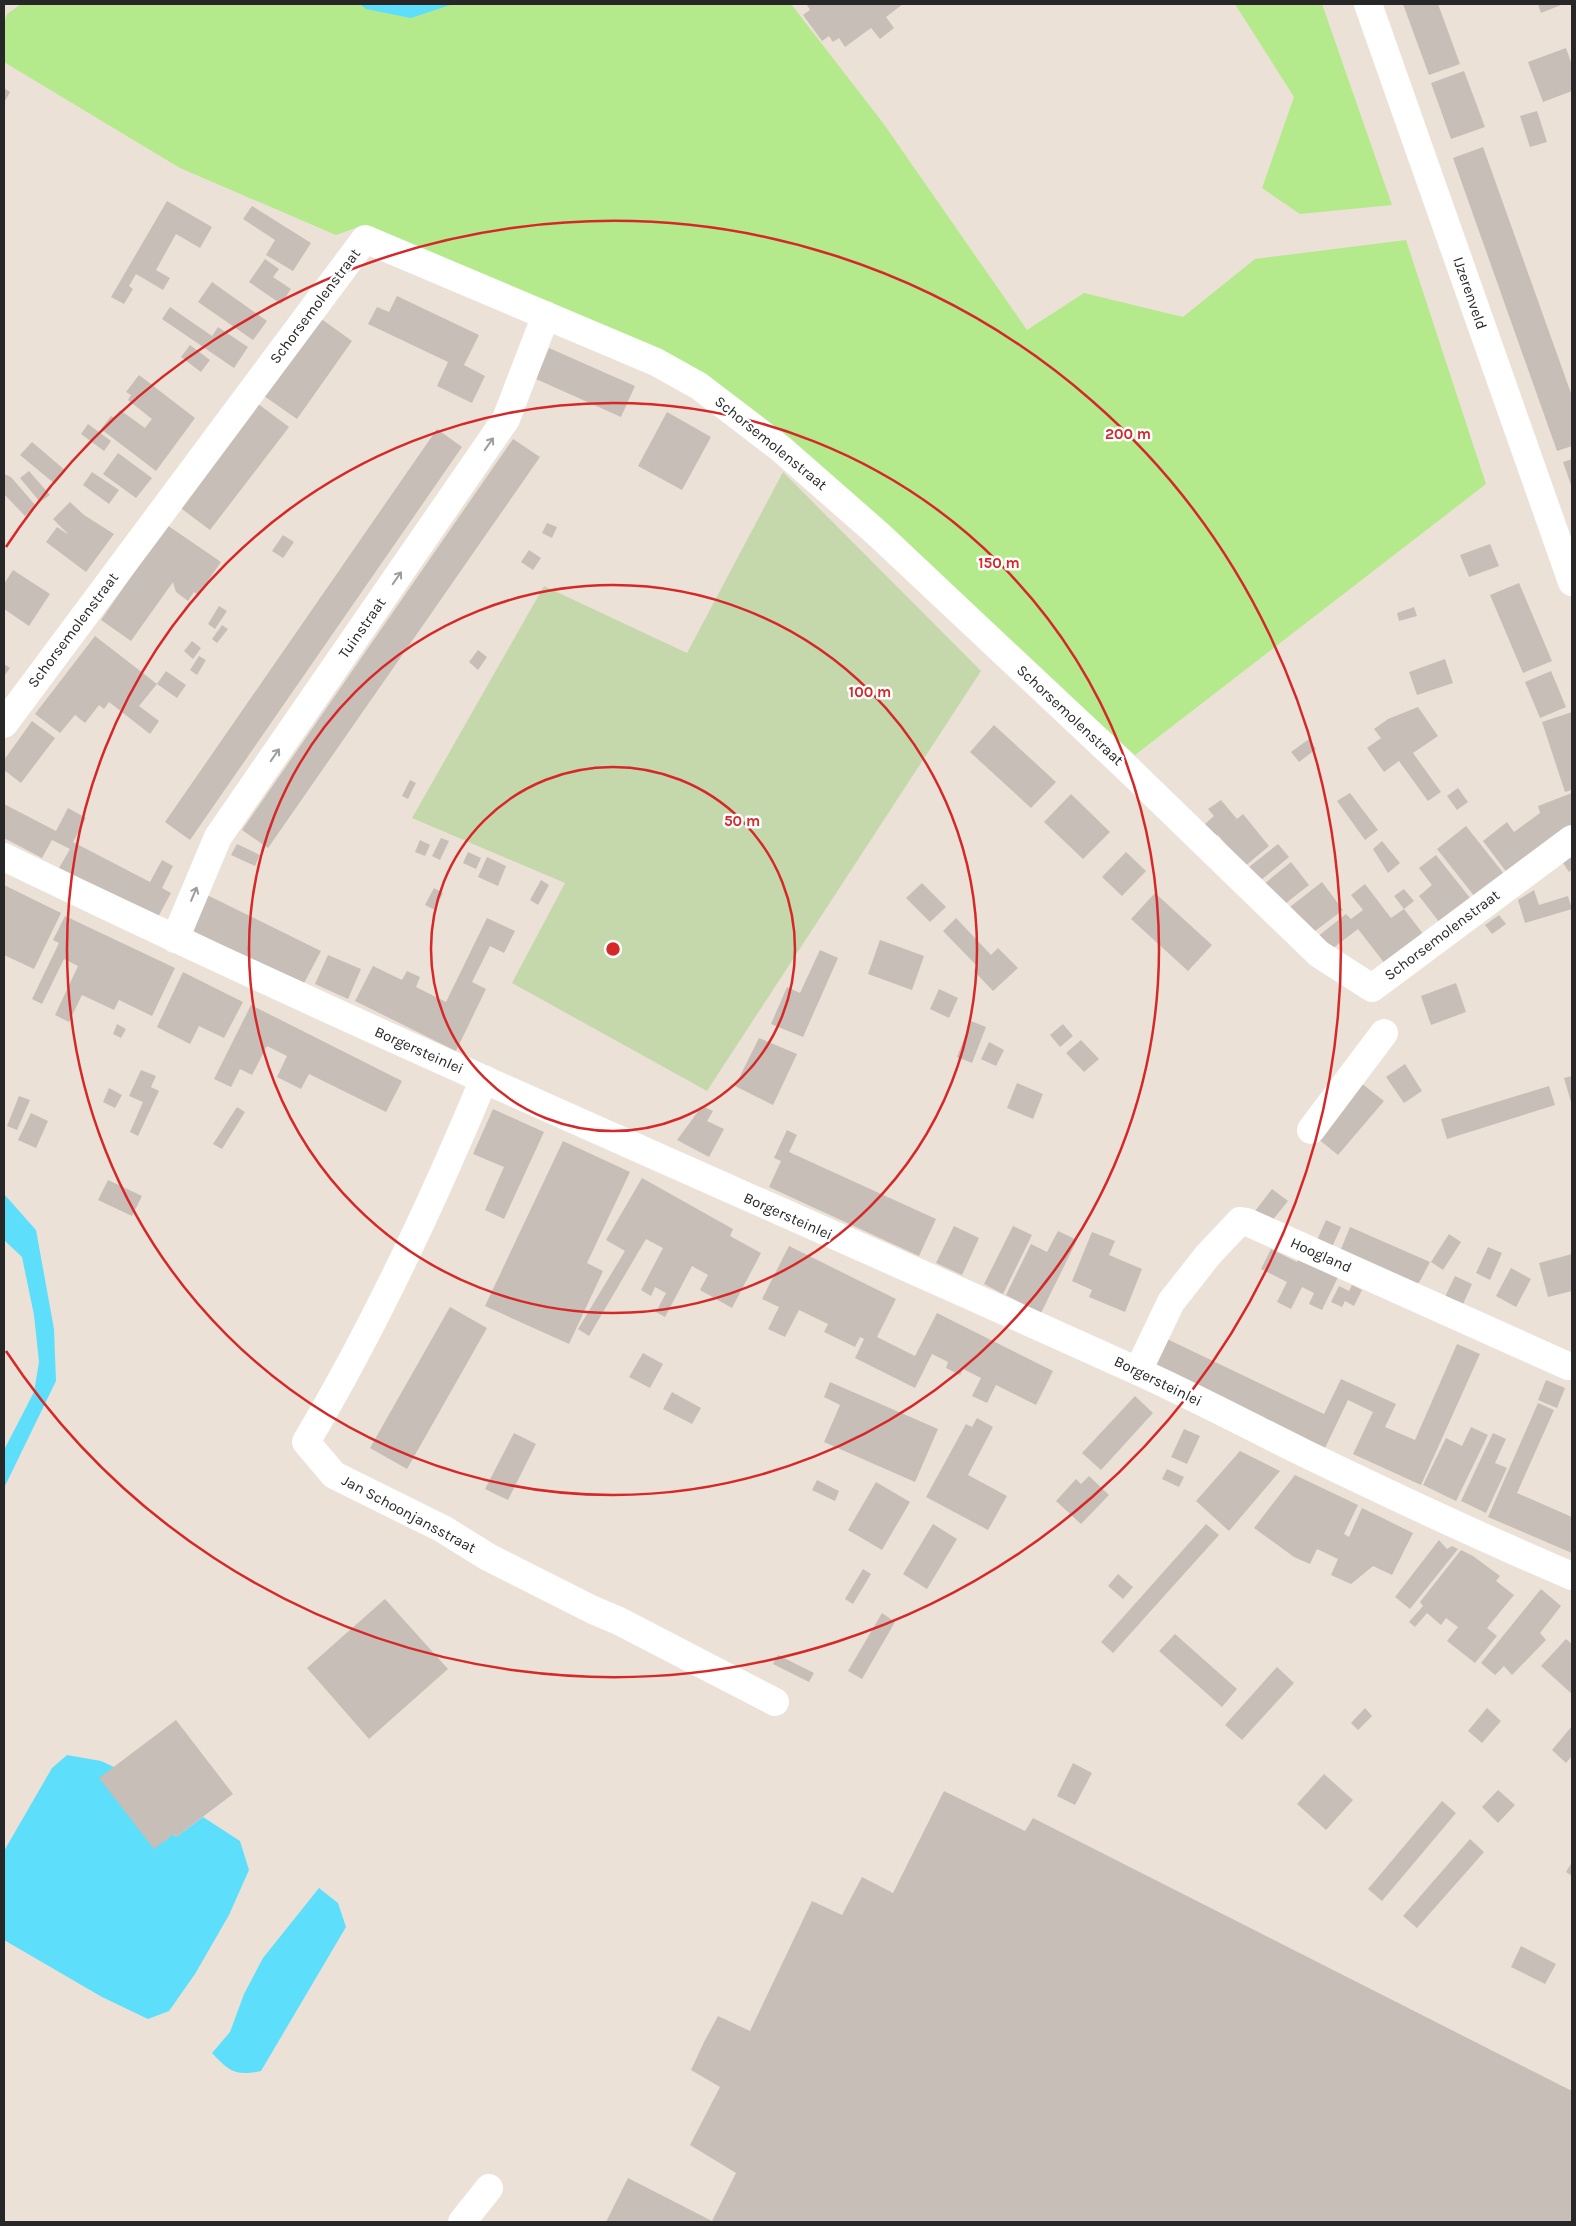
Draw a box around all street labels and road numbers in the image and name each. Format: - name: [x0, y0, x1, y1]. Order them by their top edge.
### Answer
- street label: Schorsemolenstraat: [266, 245, 364, 367]
- street label: IJzerenveld: [1449, 254, 1491, 332]
- street label: Schorsemolenstraat: [711, 392, 831, 494]
- street label: Schorsemolenstraat: [24, 569, 122, 691]
- street label: Tuinstraat: [334, 594, 390, 662]
- street label: Schorsemolenstraat: [1013, 661, 1127, 769]
- street label: Schorsemolenstraat: [1381, 886, 1503, 984]
- street label: Borgersteinlei: [372, 1022, 466, 1078]
- street label: Borgersteinlei: [741, 1188, 835, 1244]
- street label: Hoogland: [1288, 1233, 1354, 1277]
- street label: Borgersteinlei: [1111, 1352, 1205, 1410]
- street label: Jan Schoonjansstraat: [339, 1471, 479, 1557]

